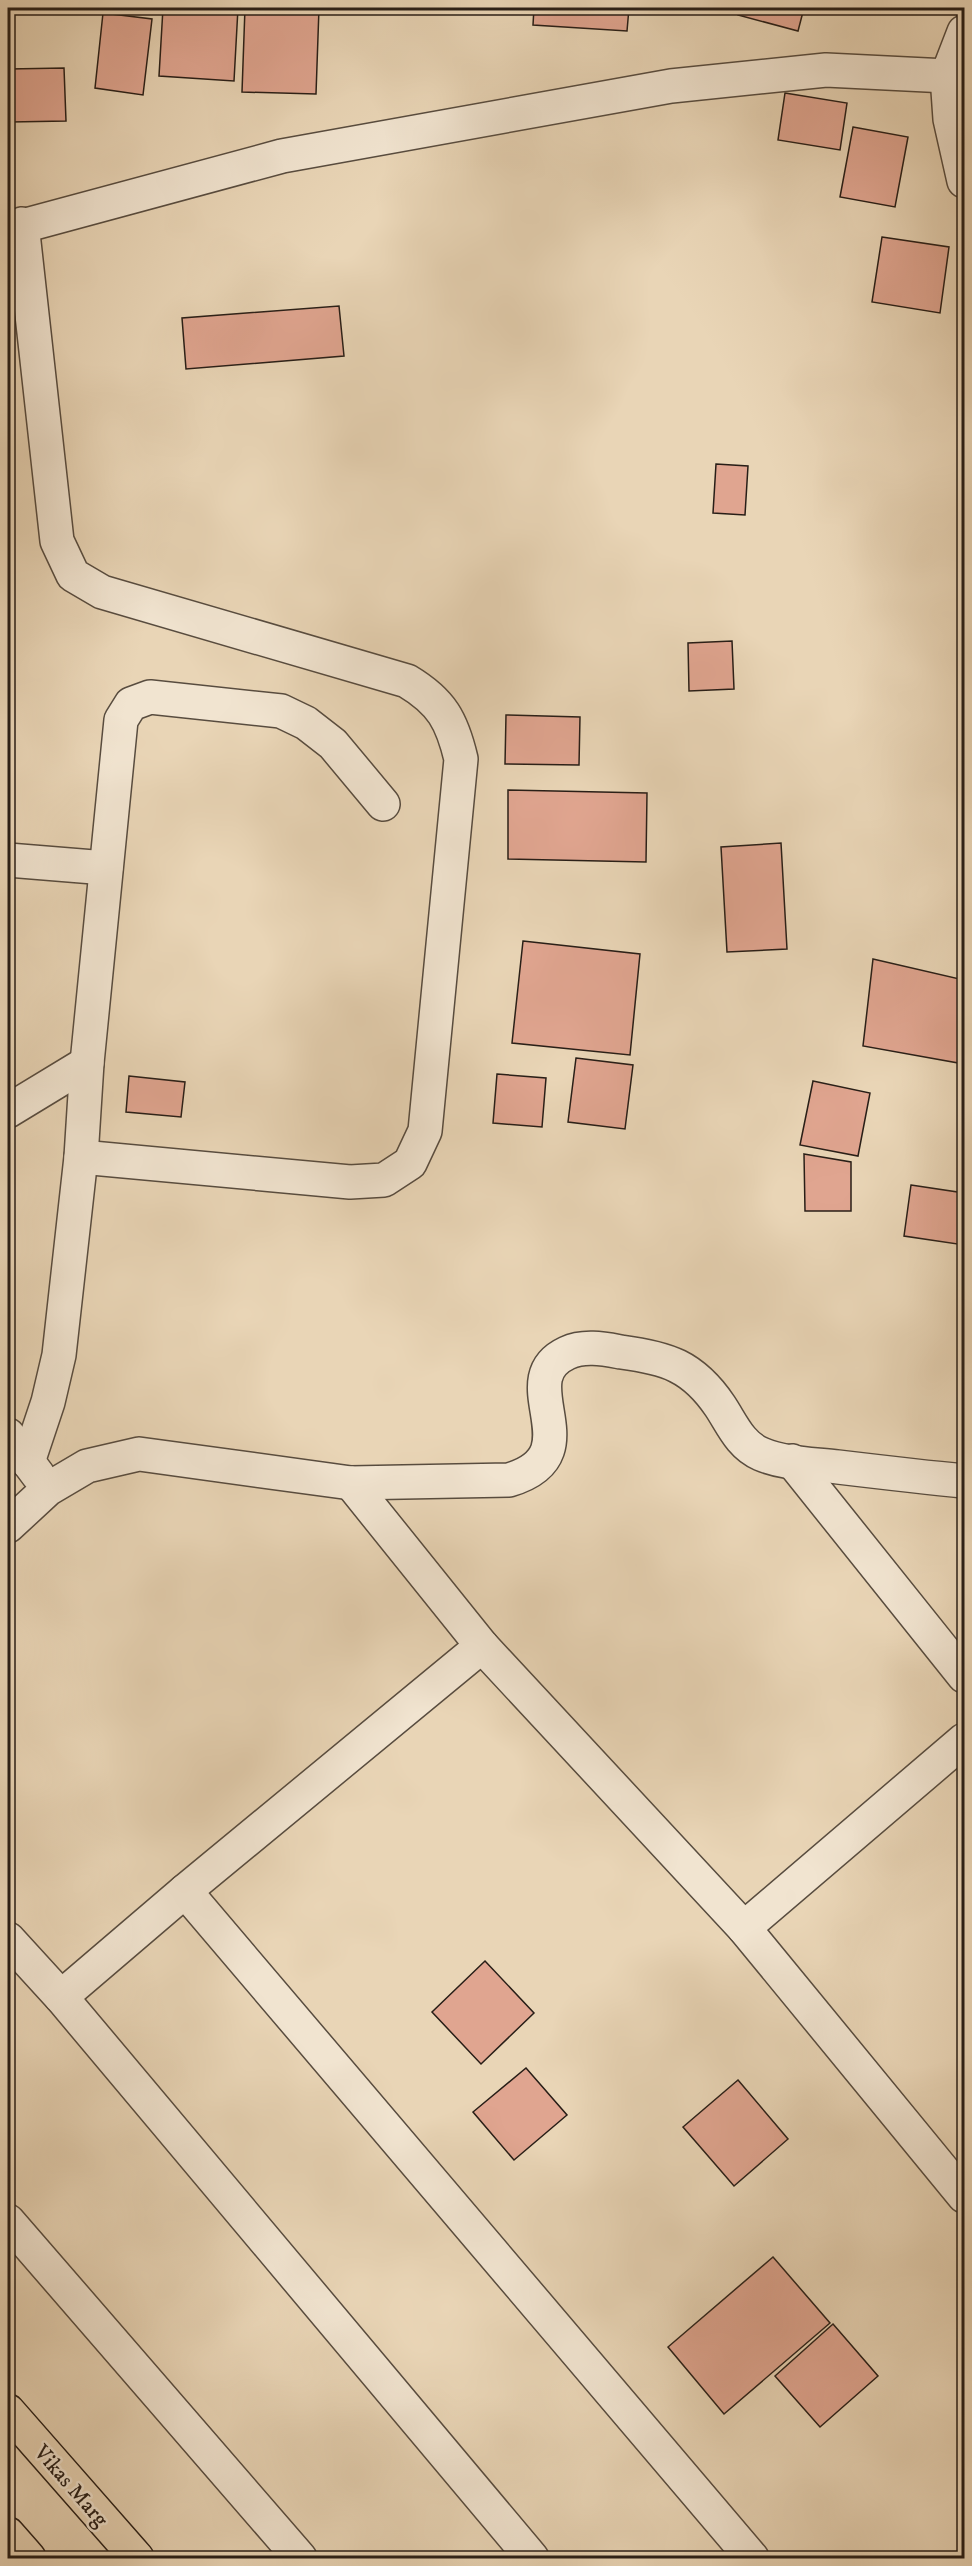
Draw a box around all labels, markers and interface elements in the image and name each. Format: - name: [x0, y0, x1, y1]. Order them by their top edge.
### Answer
- street label: Vikas Marg: [27, 2439, 114, 2533]

